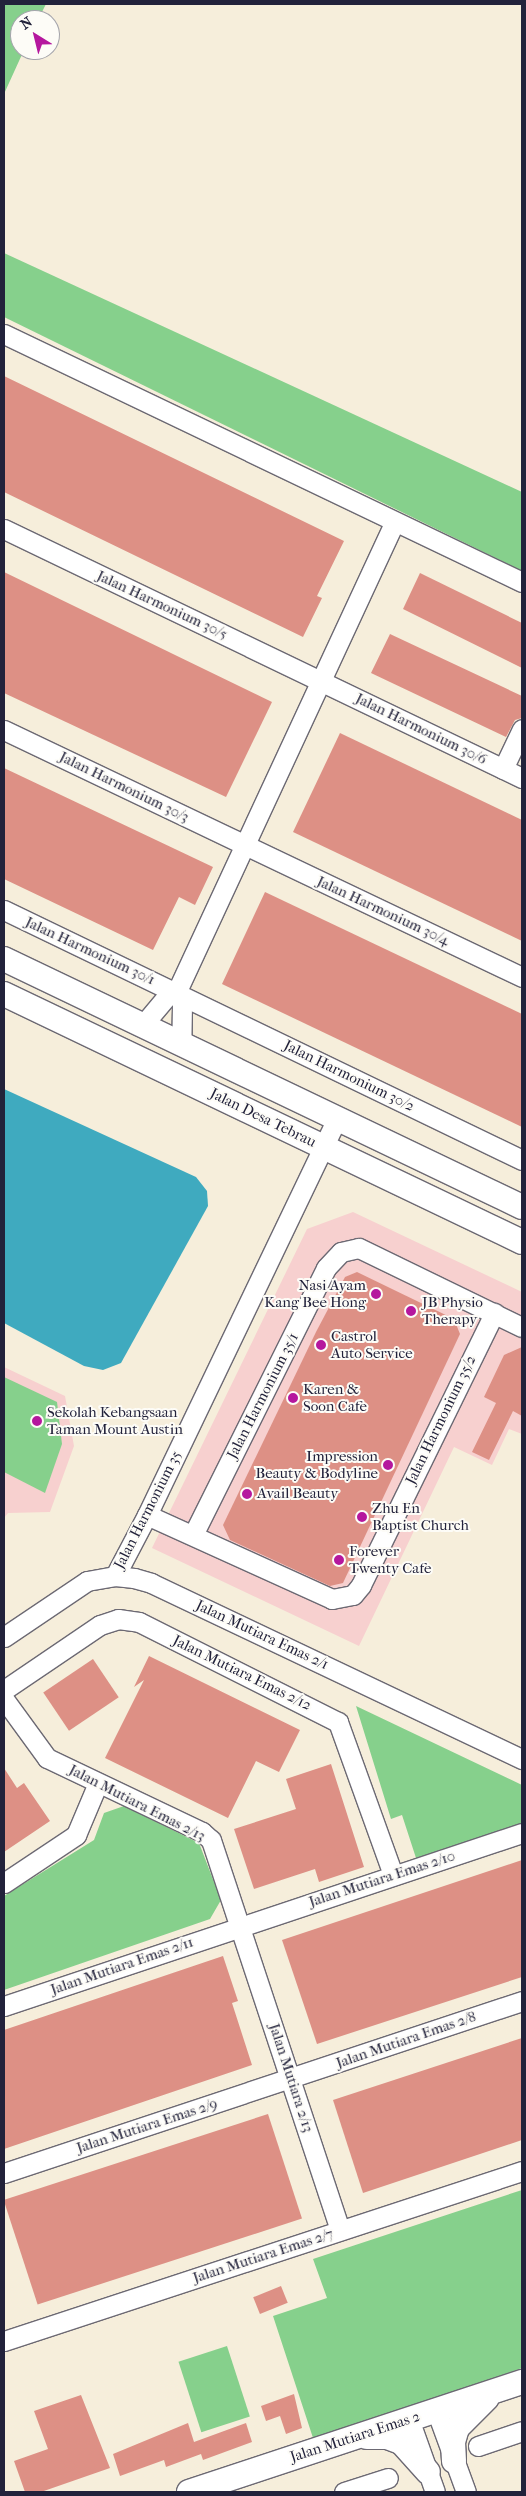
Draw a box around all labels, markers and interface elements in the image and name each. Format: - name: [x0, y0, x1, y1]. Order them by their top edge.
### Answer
- north arrow: [10, 10, 60, 60]
- text: N: [17, 13, 36, 33]
- street label: Jalan Harmonium 30/5: [94, 567, 230, 643]
- street label: Jalan Harmonium 30/6: [352, 689, 490, 769]
- street label: Jalan Harmonium 30/3: [56, 748, 192, 826]
- street label: Jalan Harmonium 30/4: [314, 872, 452, 950]
- street label: Jalan Harmonium 30/1: [22, 913, 158, 989]
- street label: Jalan Harmonium 30/2: [281, 1036, 417, 1116]
- street label: Jalan Desa Tebrau: [207, 1085, 319, 1151]
- place label: Nasi Ayam Kang Bee Hong: [264, 1276, 366, 1311]
- marker: Nasi Ayam Kang Bee Hong: [370, 1288, 382, 1300]
- place label: JB Physio Therapy: [422, 1293, 483, 1328]
- marker: JB Physio Therapy: [404, 1304, 418, 1318]
- place label: Castrol Auto Service: [331, 1327, 413, 1362]
- street label: Jalan Harmonium 35/1: [223, 1330, 303, 1462]
- marker: Castrol Auto Service: [315, 1339, 327, 1351]
- street label: Jalan Harmonium 35/2: [402, 1352, 480, 1488]
- place label: Karen & Soon Cafe: [303, 1380, 367, 1415]
- marker: Karen & Soon Cafe: [287, 1392, 299, 1404]
- place label: Sekolah Kebangsaan Taman Mount Austin: [47, 1403, 183, 1438]
- marker: Sekolah Kebangsaan Taman Mount Austin: [31, 1415, 43, 1427]
- place label: Impression Beauty & Bodyline: [256, 1447, 378, 1482]
- street label: Jalan Harmonium 35: [110, 1448, 186, 1572]
- marker: Impression Beauty & Bodyline: [382, 1459, 394, 1471]
- place label: Avail Beauty: [257, 1485, 338, 1503]
- marker: Avail Beauty: [241, 1488, 253, 1500]
- place label: Zhu En Baptist Church: [372, 1499, 469, 1534]
- marker: Zhu En Baptist Church: [356, 1511, 368, 1523]
- place label: Forever Twenty Cafe: [349, 1542, 431, 1577]
- marker: Forever Twenty Cafe: [333, 1554, 345, 1566]
- street label: Jalan Mutiara Emas 2/1: [193, 1596, 331, 1674]
- street label: Jalan Mutiara Emas 2/12: [170, 1632, 314, 1714]
- street label: Jalan Mutiara Emas 2/13: [66, 1761, 208, 1845]
- street label: Jalan Mutiara Emas 2/10: [307, 1847, 457, 1911]
- street label: Jalan Mutiara Emas 2/11: [48, 1933, 196, 1999]
- street label: Jalan Mutiara Emas 2/8: [334, 2008, 478, 2072]
- street label: Jalan Mutiara 2/13: [265, 2021, 317, 2135]
- street label: Jalan Mutiara Emas 2/9: [74, 2095, 220, 2157]
- street label: Jalan Mutiara Emas 2/7: [191, 2225, 335, 2287]
- street label: Jalan Mutiara Emas 2: [288, 2407, 422, 2467]

